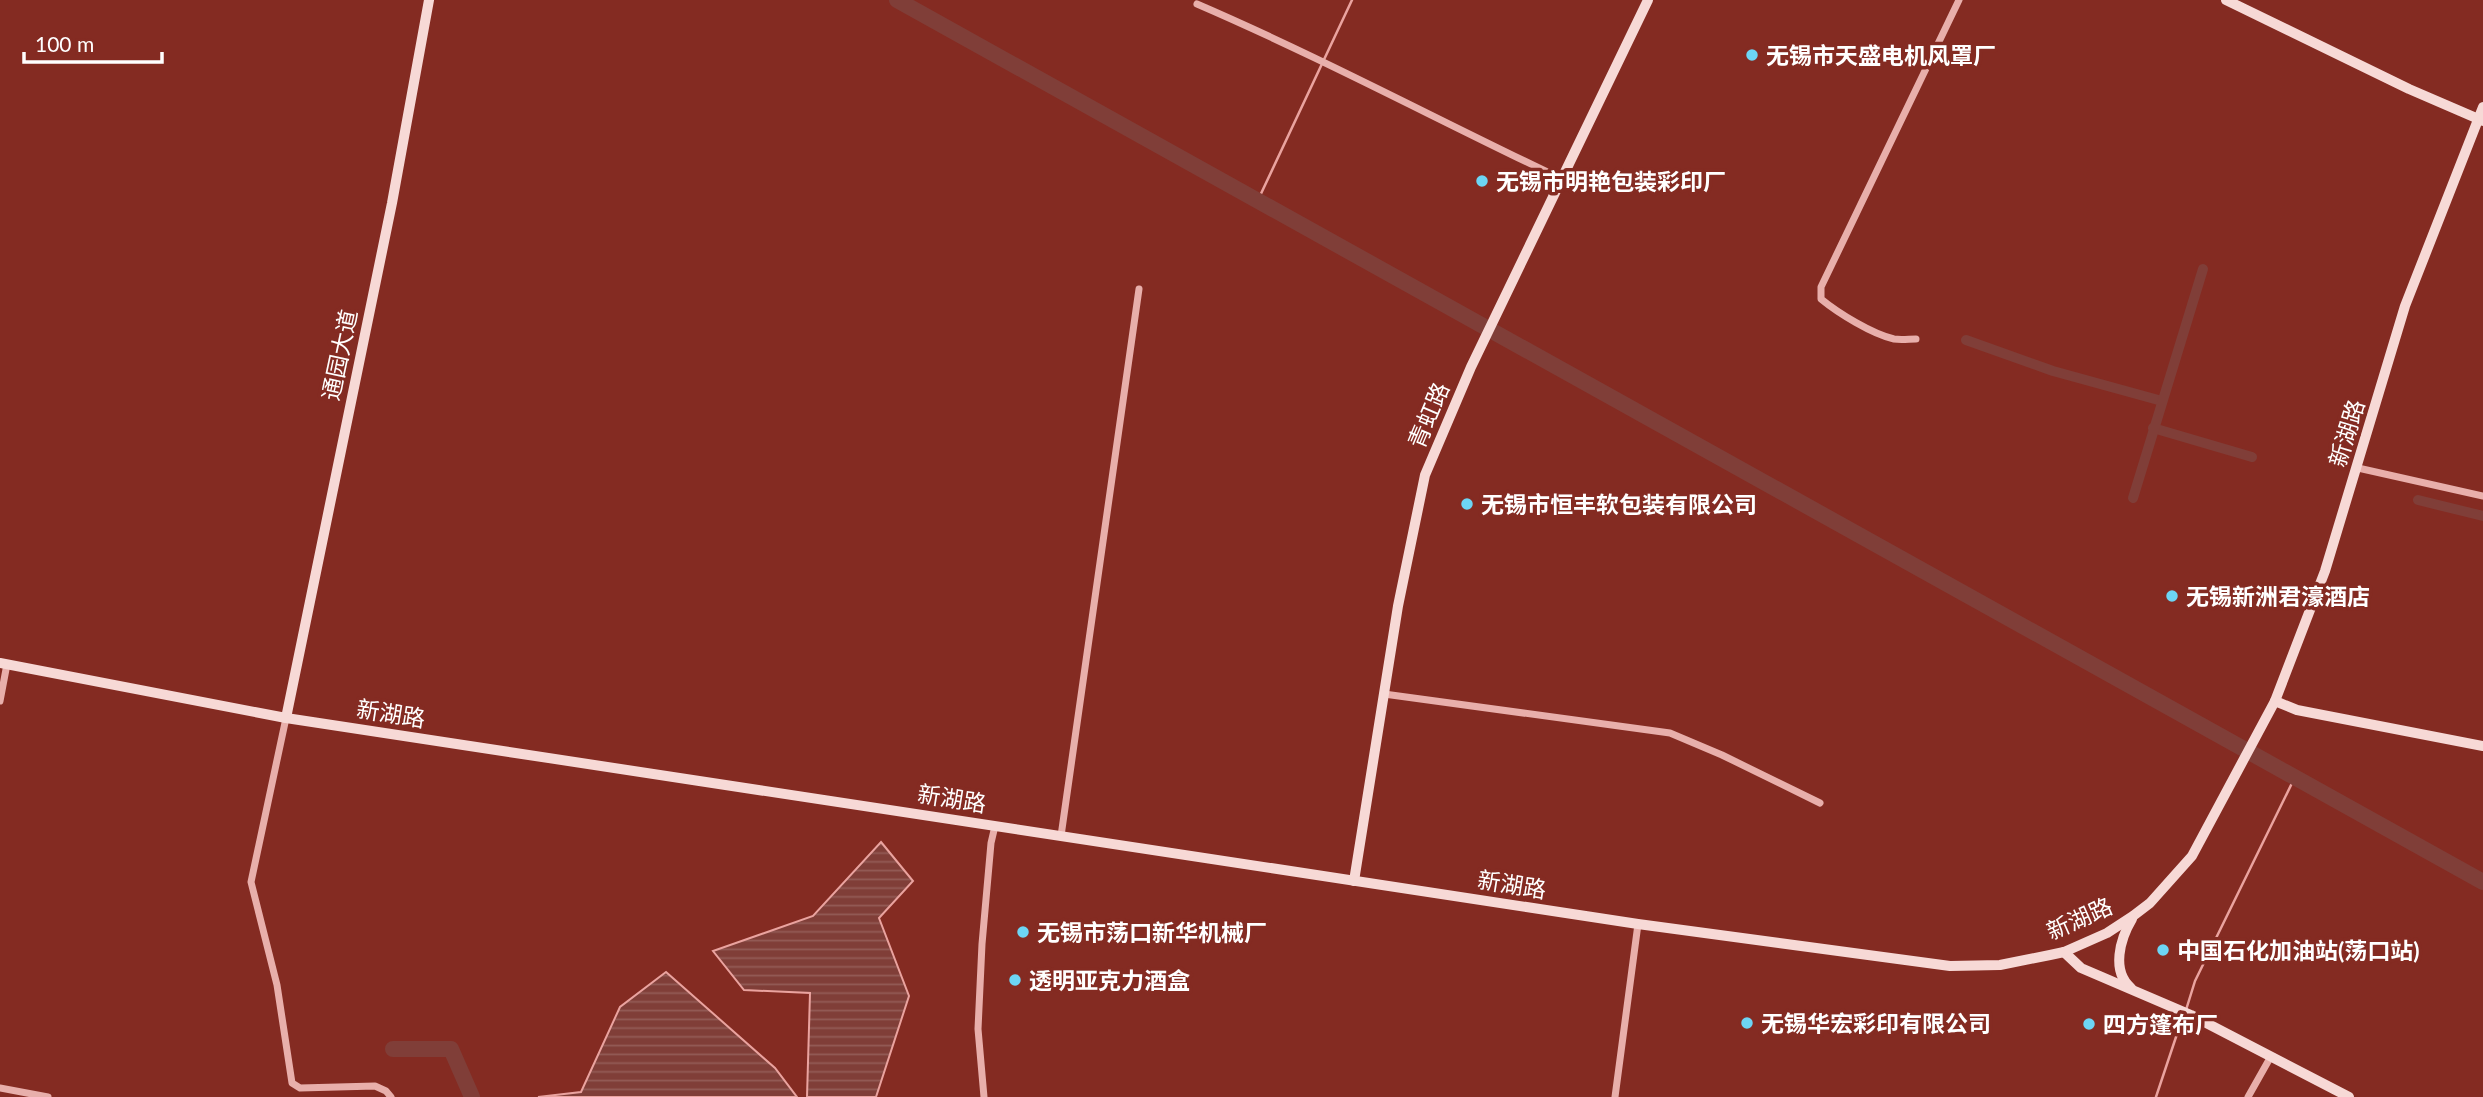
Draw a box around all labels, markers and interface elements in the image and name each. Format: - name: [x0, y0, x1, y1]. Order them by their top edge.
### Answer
- scale bar: [24, 21, 163, 65]
- text: 100 m: [35, 31, 94, 56]
- place label: 无锡市天盛电机风罩厂: [1766, 41, 1996, 69]
- marker: 无锡市天盛电机风罩厂: [1744, 47, 1760, 63]
- place label: 无锡市明艳包装彩印厂: [1496, 167, 1726, 195]
- marker: 无锡市明艳包装彩印厂: [1474, 173, 1490, 189]
- street label: 通园大道: [316, 307, 362, 403]
- street label: 青虹路: [1402, 378, 1454, 452]
- street label: 新湖路: [2323, 396, 2369, 470]
- place label: 无锡市恒丰软包装有限公司: [1481, 490, 1757, 518]
- marker: 无锡市恒丰软包装有限公司: [1459, 496, 1475, 512]
- place label: 无锡新洲君濠酒店: [2186, 582, 2370, 610]
- marker: 无锡新洲君濠酒店: [2164, 588, 2180, 604]
- street label: 新湖路: [355, 694, 427, 732]
- street label: 新湖路: [916, 779, 988, 817]
- street label: 新湖路: [1476, 865, 1548, 903]
- street label: 新湖路: [2042, 891, 2116, 945]
- place label: 无锡市荡口新华机械厂: [1037, 918, 1267, 946]
- marker: 无锡市荡口新华机械厂: [1015, 924, 1031, 940]
- place label: 中国石化加油站(荡口站): [2177, 936, 2420, 964]
- marker: 中国石化加油站(荡口站): [2155, 942, 2171, 958]
- place label: 透明亚克力酒盒: [1029, 966, 1190, 994]
- marker: 透明亚克力酒盒: [1007, 972, 1023, 988]
- place label: 无锡华宏彩印有限公司: [1761, 1009, 1991, 1037]
- place label: 四方篷布厂: [2103, 1010, 2218, 1038]
- marker: 无锡华宏彩印有限公司: [1739, 1015, 1755, 1031]
- marker: 四方篷布厂: [2081, 1016, 2097, 1032]

